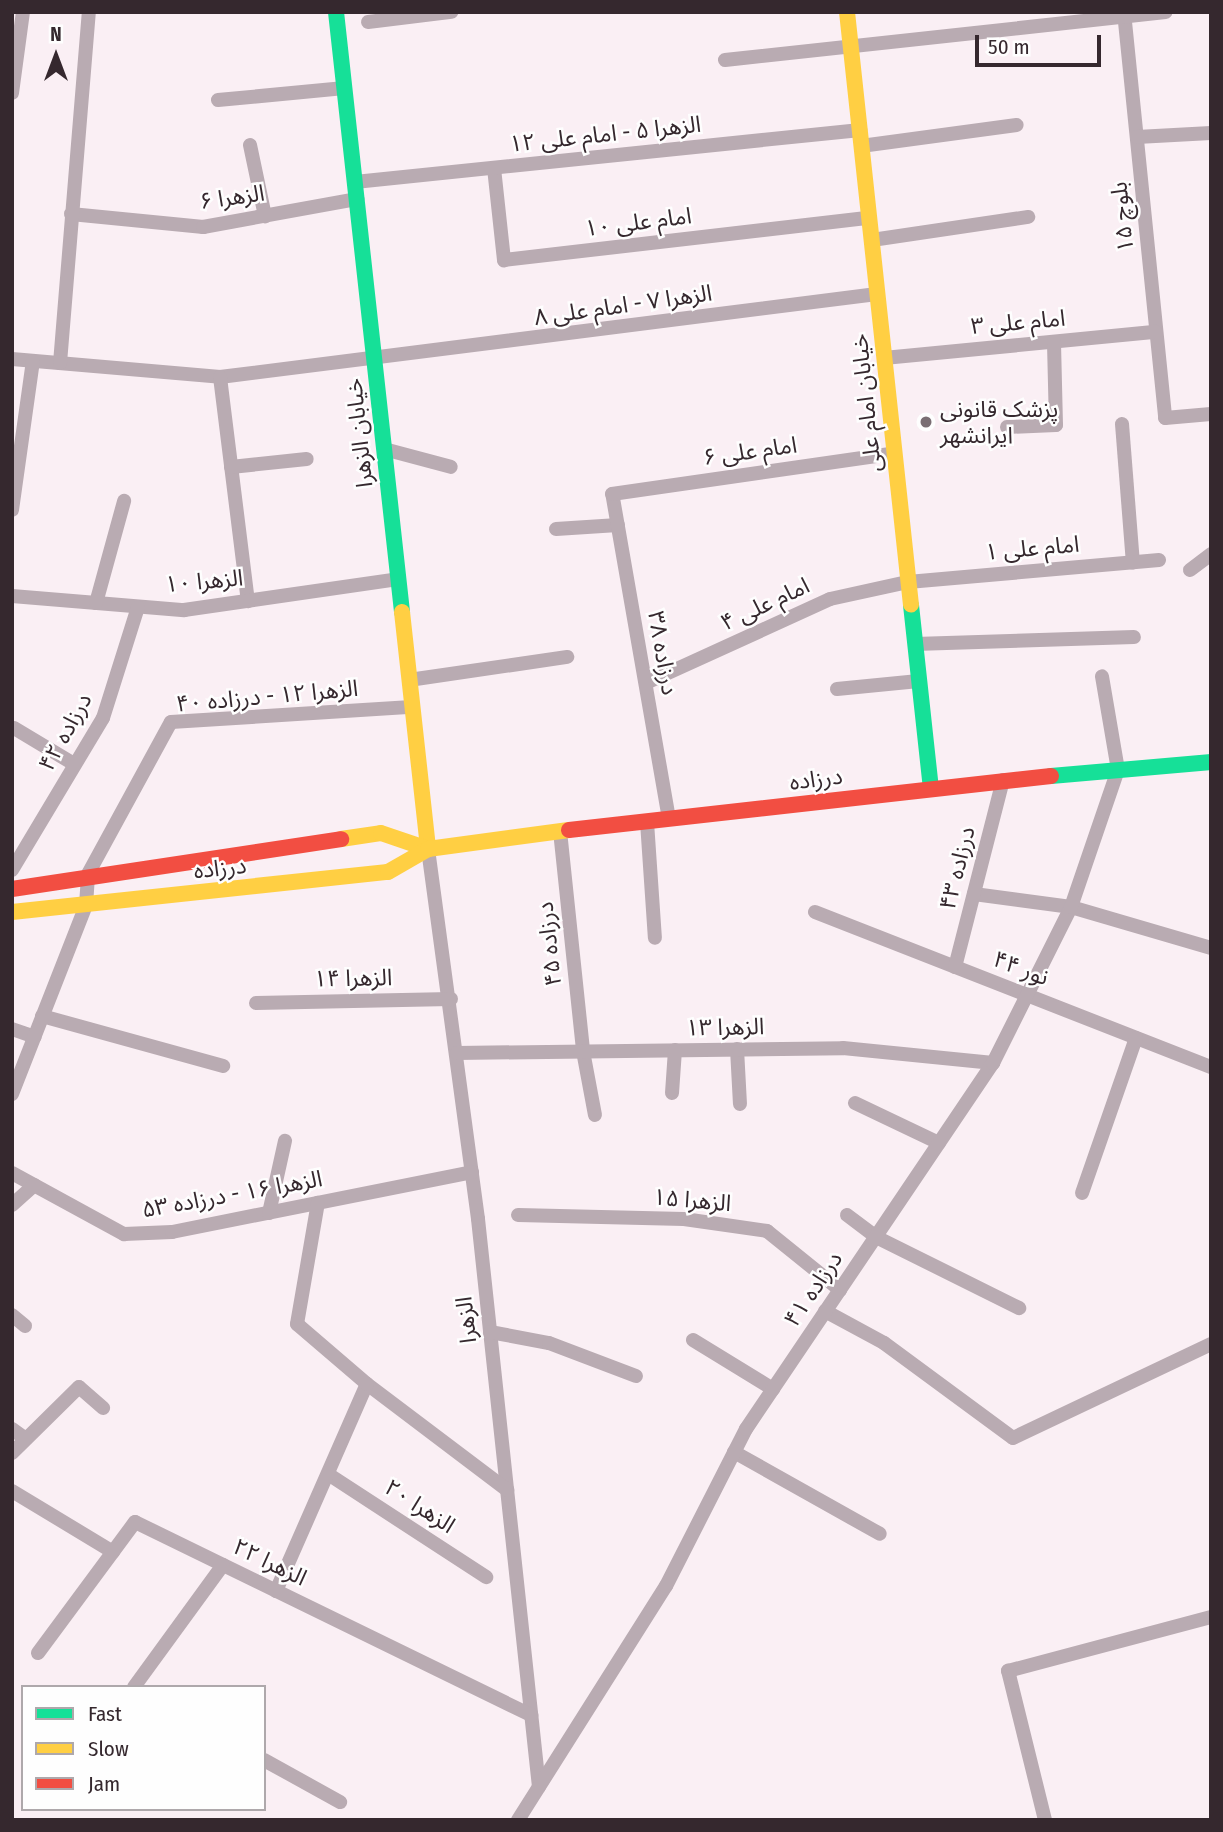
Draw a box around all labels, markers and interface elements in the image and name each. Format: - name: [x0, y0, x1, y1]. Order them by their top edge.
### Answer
- north arrow: [21, 21, 91, 91]
- scale bar: [978, 21, 1104, 65]
- text: N: [50, 23, 62, 46]
- text: 50 m: [988, 34, 1030, 60]
- street label: الزهرا ۵ - امام علی ۱۲: [508, 110, 702, 158]
- street label: الزهرا ۶: [198, 179, 266, 215]
- street label: بلوچ ۱۵: [1105, 180, 1139, 254]
- street label: امام علی ۱۰: [583, 202, 693, 242]
- street label: الزهرا ۷ - امام علی ۸: [532, 279, 714, 331]
- street label: امام علی ۳: [970, 304, 1066, 340]
- street label: خیابان امام علی: [845, 332, 887, 474]
- street label: خیابان الزهرا: [340, 377, 378, 489]
- place label: پزشک قانونی ایرانشهر: [940, 395, 1058, 449]
- marker: پزشک قانونی ایرانشهر: [918, 414, 934, 430]
- street label: امام علی ۶: [701, 431, 799, 471]
- street label: امام علی ۱: [984, 530, 1080, 566]
- street label: الزهرا ۱۰: [164, 564, 244, 598]
- street label: امام علی ۴: [716, 571, 814, 637]
- street label: درزاده ۳۸: [642, 609, 684, 697]
- street label: الزهرا ۱۲ - درزاده ۴۰: [175, 674, 359, 718]
- street label: درزاده ۴۲: [32, 688, 98, 776]
- street label: درزاده: [788, 762, 844, 796]
- street label: درزاده ۴۳: [933, 824, 981, 912]
- street label: درزاده: [192, 852, 248, 884]
- street label: درزاده ۴۵: [531, 900, 567, 988]
- street label: نور ۴۴: [989, 945, 1053, 991]
- street label: الزهرا ۱۴: [313, 964, 393, 992]
- street label: الزهرا ۱۳: [685, 1013, 765, 1041]
- street label: الزهرا ۱۶ - درزاده ۵۳: [140, 1165, 324, 1223]
- street label: الزهرا ۱۵: [652, 1183, 732, 1217]
- street label: درزاده ۴۱: [778, 1246, 848, 1332]
- street label: الزهرا: [450, 1295, 482, 1345]
- street label: الزهرا ۲۰: [380, 1473, 460, 1539]
- street label: الزهرا ۲۲: [229, 1532, 311, 1592]
- legend: [21, 1685, 266, 1811]
- text: Fast: [88, 1701, 122, 1727]
- text: Slow: [88, 1736, 129, 1762]
- text: Jam: [88, 1771, 120, 1797]

